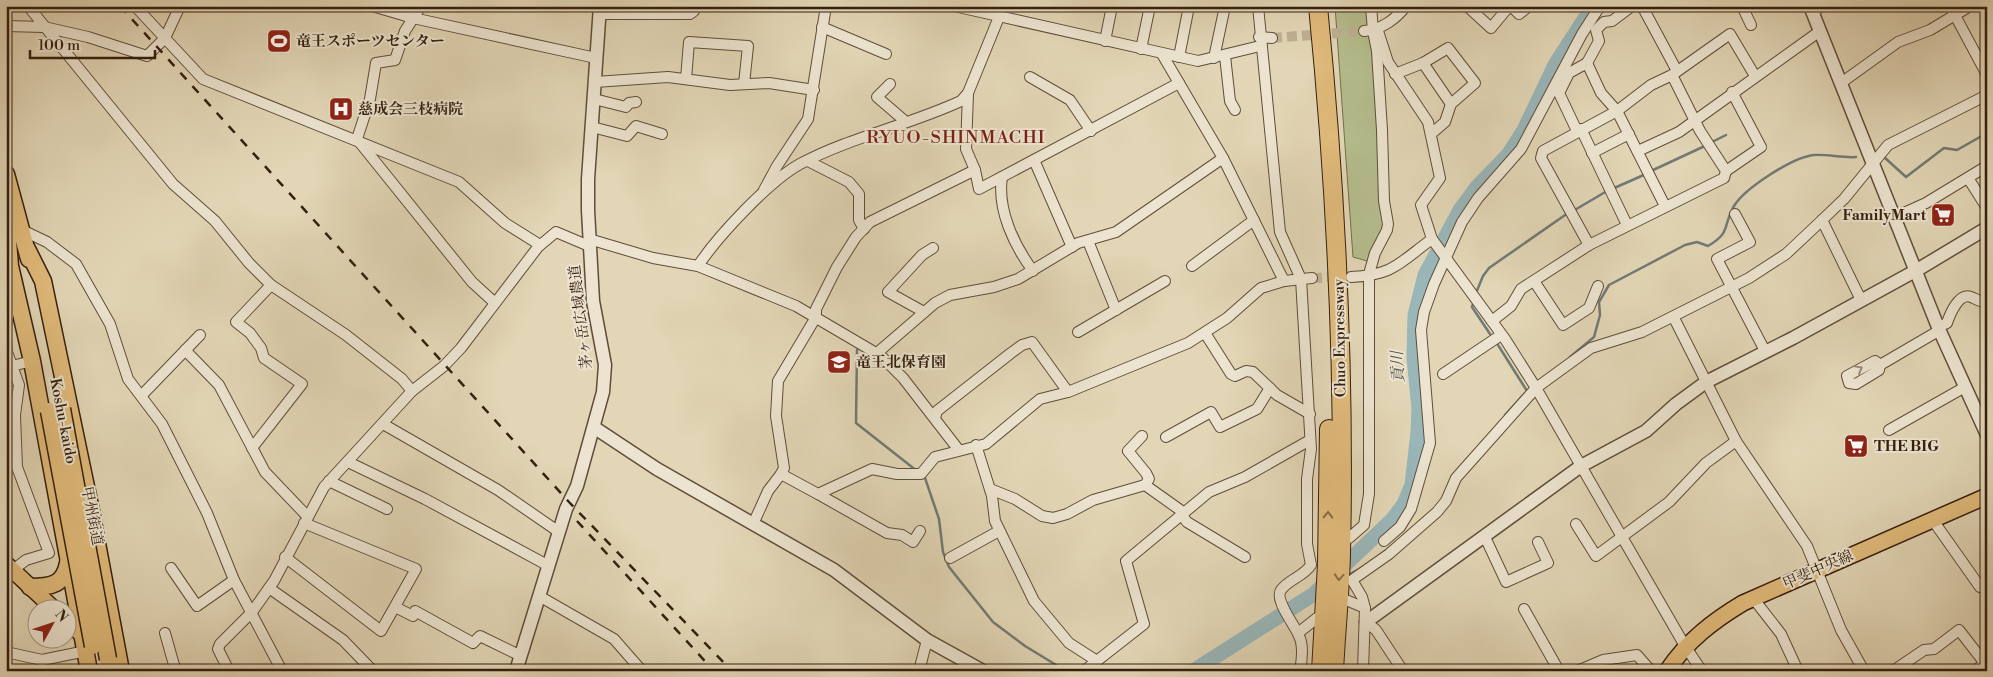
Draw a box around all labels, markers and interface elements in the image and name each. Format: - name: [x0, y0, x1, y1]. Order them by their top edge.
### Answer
- scale bar: [30, 28, 155, 60]
- sports icon: 竜王スポーツセンター: [266, 28, 292, 54]
- place label: 竜王スポーツセンター: [296, 32, 445, 51]
- text: 100 m: [38, 36, 80, 55]
- hospital icon: 慈成会三枝病院: [328, 96, 354, 122]
- place label: 慈成会三枝病院: [358, 100, 463, 119]
- district label: RYUO-SHINMACHI: [866, 126, 1046, 149]
- supermarket icon: FamilyMart: [1930, 202, 1956, 228]
- place label: FamilyMart: [1842, 206, 1927, 225]
- street label: 茅ヶ岳広域農道: [565, 264, 597, 370]
- street label: Chuo Expressway: [1329, 278, 1351, 397]
- school or university icon: 竜王北保育園: [826, 349, 852, 375]
- water label: 貢川: [1387, 349, 1409, 384]
- place label: 竜王北保育園: [856, 353, 946, 372]
- one-way arrow: [1854, 366, 1863, 376]
- street label: Koshu-kaido: [45, 376, 81, 466]
- supermarket icon: THE BIG: [1843, 433, 1869, 459]
- place label: THE BIG: [1874, 437, 1939, 456]
- street label: 甲州街道: [77, 485, 107, 547]
- one-way arrow: [1322, 511, 1333, 519]
- street label: 甲斐中央線: [1780, 546, 1856, 594]
- one-way arrow: [1334, 573, 1345, 581]
- north arrow: [28, 600, 78, 650]
- text: N: [51, 606, 72, 626]

